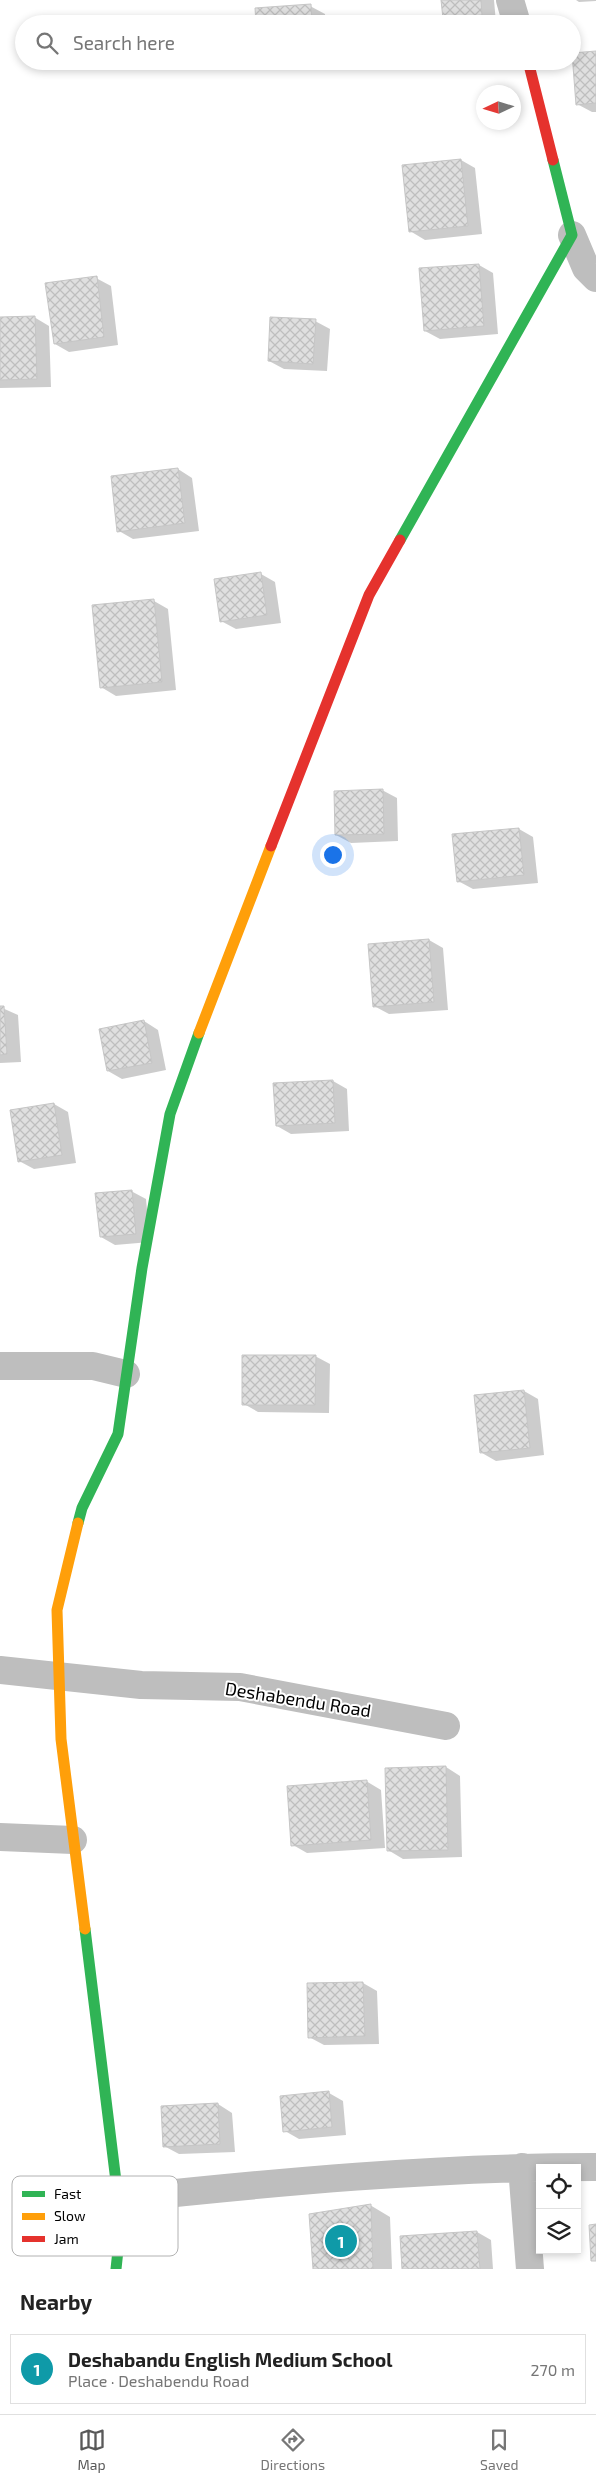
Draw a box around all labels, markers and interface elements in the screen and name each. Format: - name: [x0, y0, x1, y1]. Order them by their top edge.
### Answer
- search box: [15, 15, 581, 70]
- icon: search: [33, 29, 61, 57]
- text: Search here: [73, 31, 175, 54]
- north arrow: [476, 85, 521, 130]
- your location: [320, 842, 346, 868]
- street label: Deshabendu Road: [224, 1677, 373, 1721]
- map controls: [536, 2164, 581, 2254]
- button: locate: [536, 2164, 581, 2209]
- legend: [12, 2176, 178, 2256]
- text: Fast: [54, 2185, 81, 2202]
- text: Slow: [54, 2207, 86, 2224]
- button: layers: [536, 2209, 581, 2254]
- pin: 1: [325, 2222, 357, 2260]
- text: Jam: [54, 2230, 79, 2247]
- text: Nearby: [20, 2289, 92, 2314]
- text: Deshabandu English Medium School: [68, 2348, 392, 2371]
- text: 1: [34, 2360, 40, 2379]
- text: 270 m: [531, 2360, 575, 2379]
- text: Place · Deshabendu Road: [68, 2371, 249, 2390]
- tab: Map: [77, 2426, 106, 2473]
- tab: Directions: [261, 2426, 325, 2473]
- tab: Saved: [480, 2426, 519, 2473]

